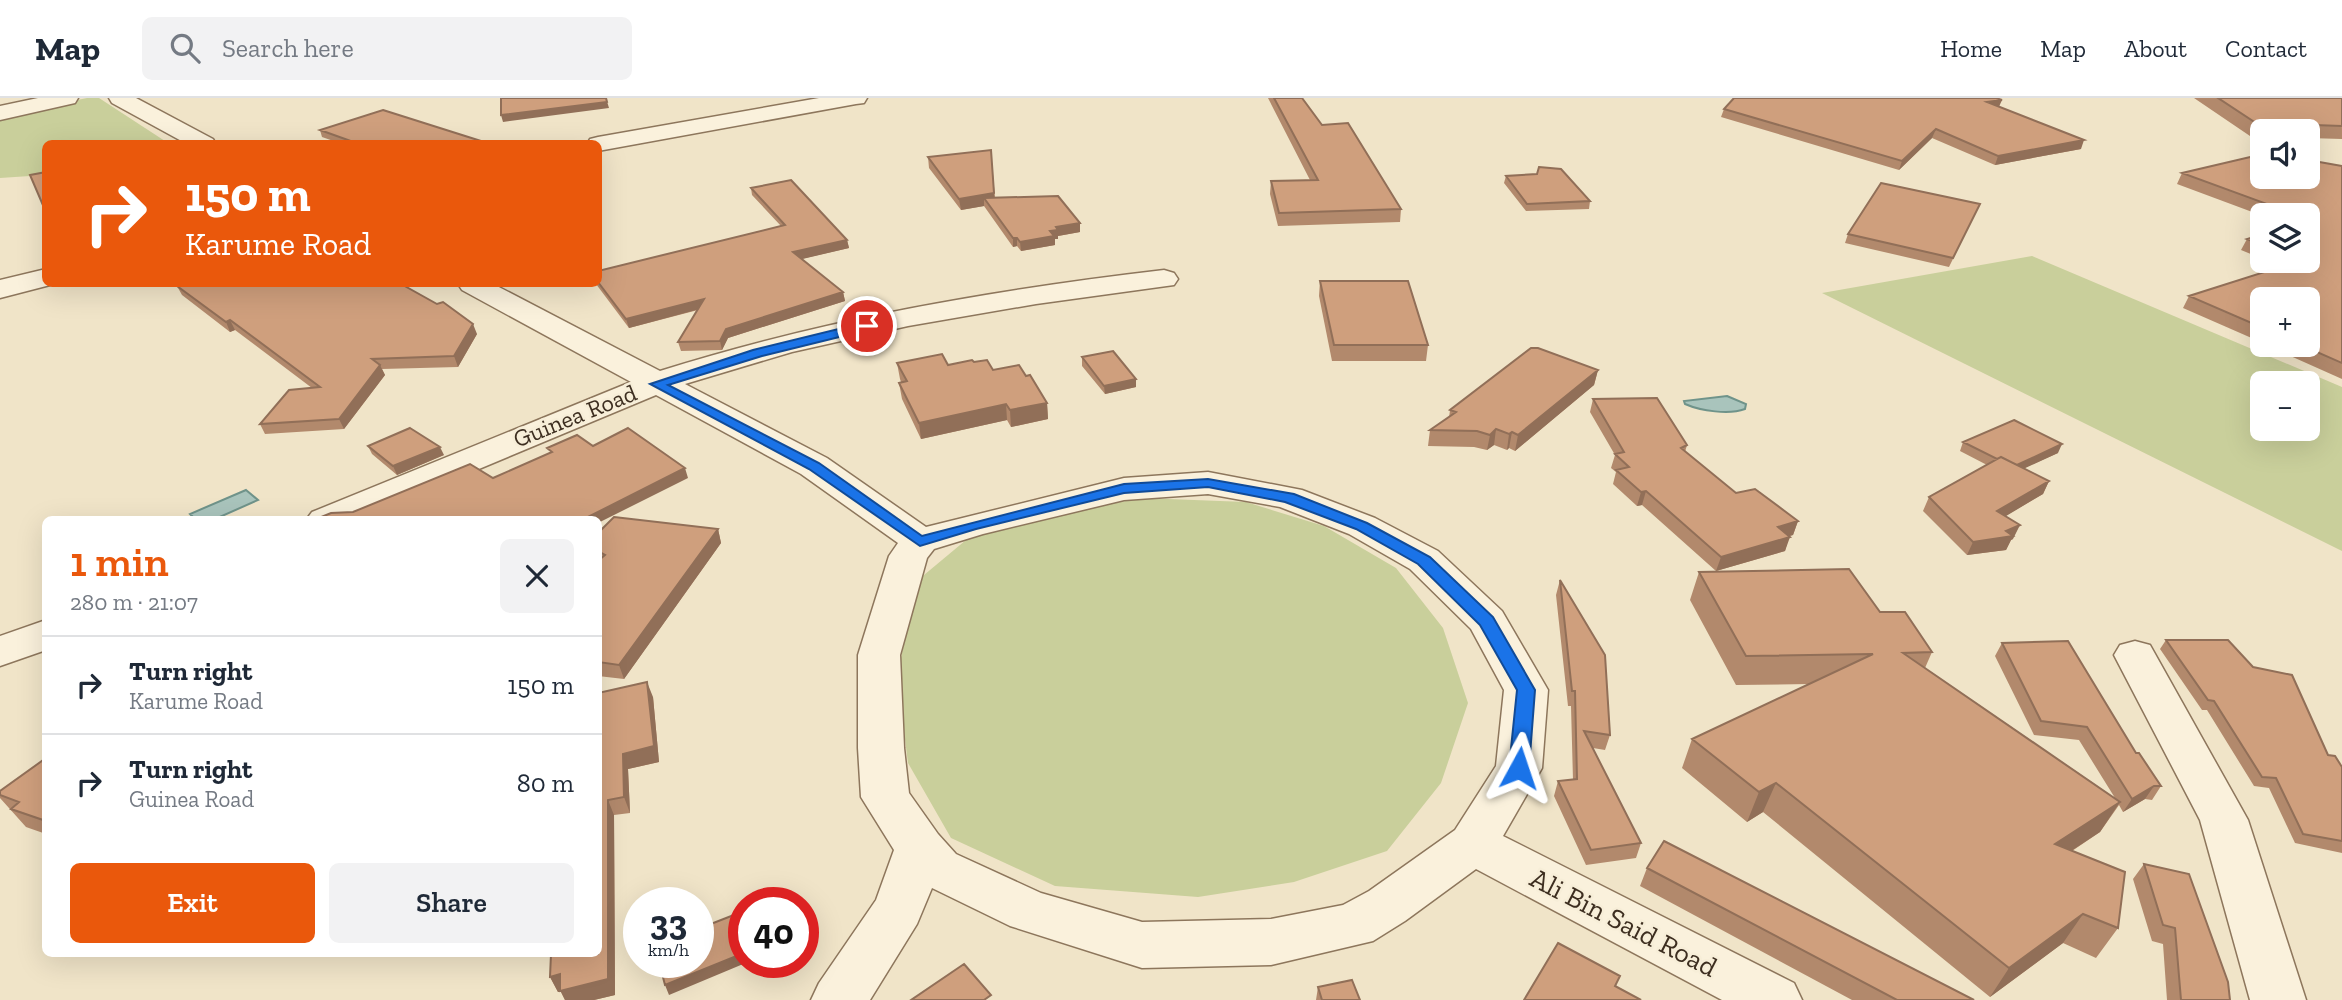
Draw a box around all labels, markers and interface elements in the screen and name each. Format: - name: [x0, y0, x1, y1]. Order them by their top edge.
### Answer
- search box: [142, 17, 632, 80]
- text: Map: [35, 29, 100, 68]
- icon: search: [166, 29, 204, 67]
- text: Search here: [222, 32, 354, 64]
- text: Home: [1940, 34, 2002, 63]
- text: Map: [2040, 34, 2086, 63]
- text: About: [2124, 34, 2187, 63]
- text: Contact: [2225, 34, 2307, 63]
- map controls: [2250, 119, 2320, 441]
- button: sound: [2250, 119, 2320, 189]
- text: 150 m: [185, 165, 311, 224]
- icon: right: [70, 168, 161, 259]
- button: layers: [2250, 203, 2320, 273]
- text: Karume Road: [185, 225, 371, 263]
- button: +: [2250, 287, 2320, 357]
- pin: [837, 296, 897, 356]
- icon: arrive: [848, 307, 886, 345]
- button: −: [2250, 371, 2320, 441]
- street label: Guinea Road: [509, 378, 641, 453]
- text: 1 min: [70, 536, 169, 587]
- button: close: [500, 539, 574, 613]
- text: 280 m · 21:07: [70, 588, 198, 616]
- text: Turn right: [129, 655, 252, 687]
- icon: right: [70, 666, 108, 704]
- text: 150 m: [507, 669, 574, 701]
- text: Karume Road: [129, 687, 263, 715]
- position arrow: [1482, 731, 1556, 805]
- text: Turn right: [129, 753, 252, 785]
- icon: right: [70, 764, 108, 802]
- text: 80 m: [517, 767, 574, 799]
- text: Guinea Road: [129, 785, 254, 813]
- street label: Ali Bin Said Road: [1525, 861, 1723, 984]
- button: Exit: [70, 863, 315, 943]
- button: Share: [329, 863, 574, 943]
- speed limit sign: 40: [728, 887, 819, 978]
- text: 33: [650, 902, 687, 944]
- text: km/h: [648, 939, 689, 961]

